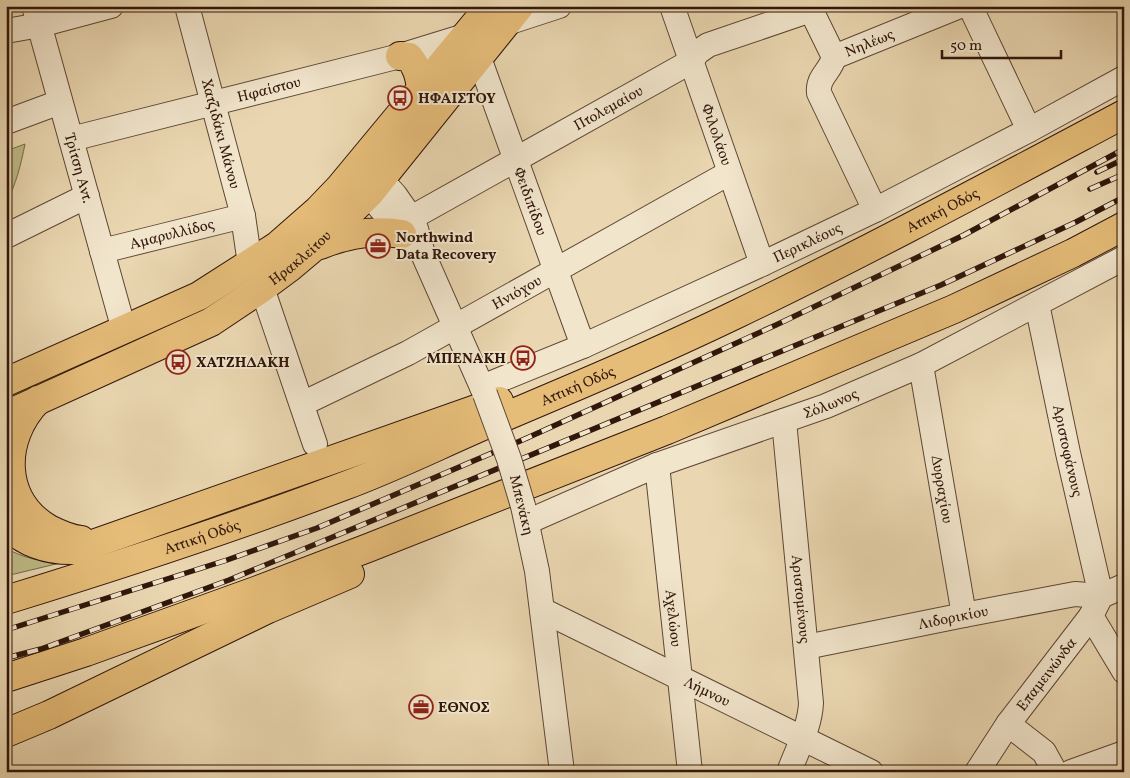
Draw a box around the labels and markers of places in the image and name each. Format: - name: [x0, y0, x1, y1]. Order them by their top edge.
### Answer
- bus stop icon: ΗΦΑΙΣΤΟΥ: [387, 85, 413, 111]
- place label: ΗΦΑΙΣΤΟΥ: [418, 89, 496, 110]
- place label: Northwind Data Recovery: [396, 228, 497, 266]
- office icon: Northwind Data Recovery: [365, 233, 391, 259]
- bus stop icon: ΜΠΕΝΑΚΗ: [510, 345, 536, 371]
- bus stop icon: ΧΑΤΖΗΔΑΚΗ: [165, 349, 191, 375]
- place label: ΜΠΕΝΑΚΗ: [426, 349, 506, 370]
- place label: ΧΑΤΖΗΔΑΚΗ: [196, 353, 290, 374]
- office icon: ΕΘΝΟΣ: [408, 694, 434, 720]
- place label: ΕΘΝΟΣ: [438, 698, 490, 719]

